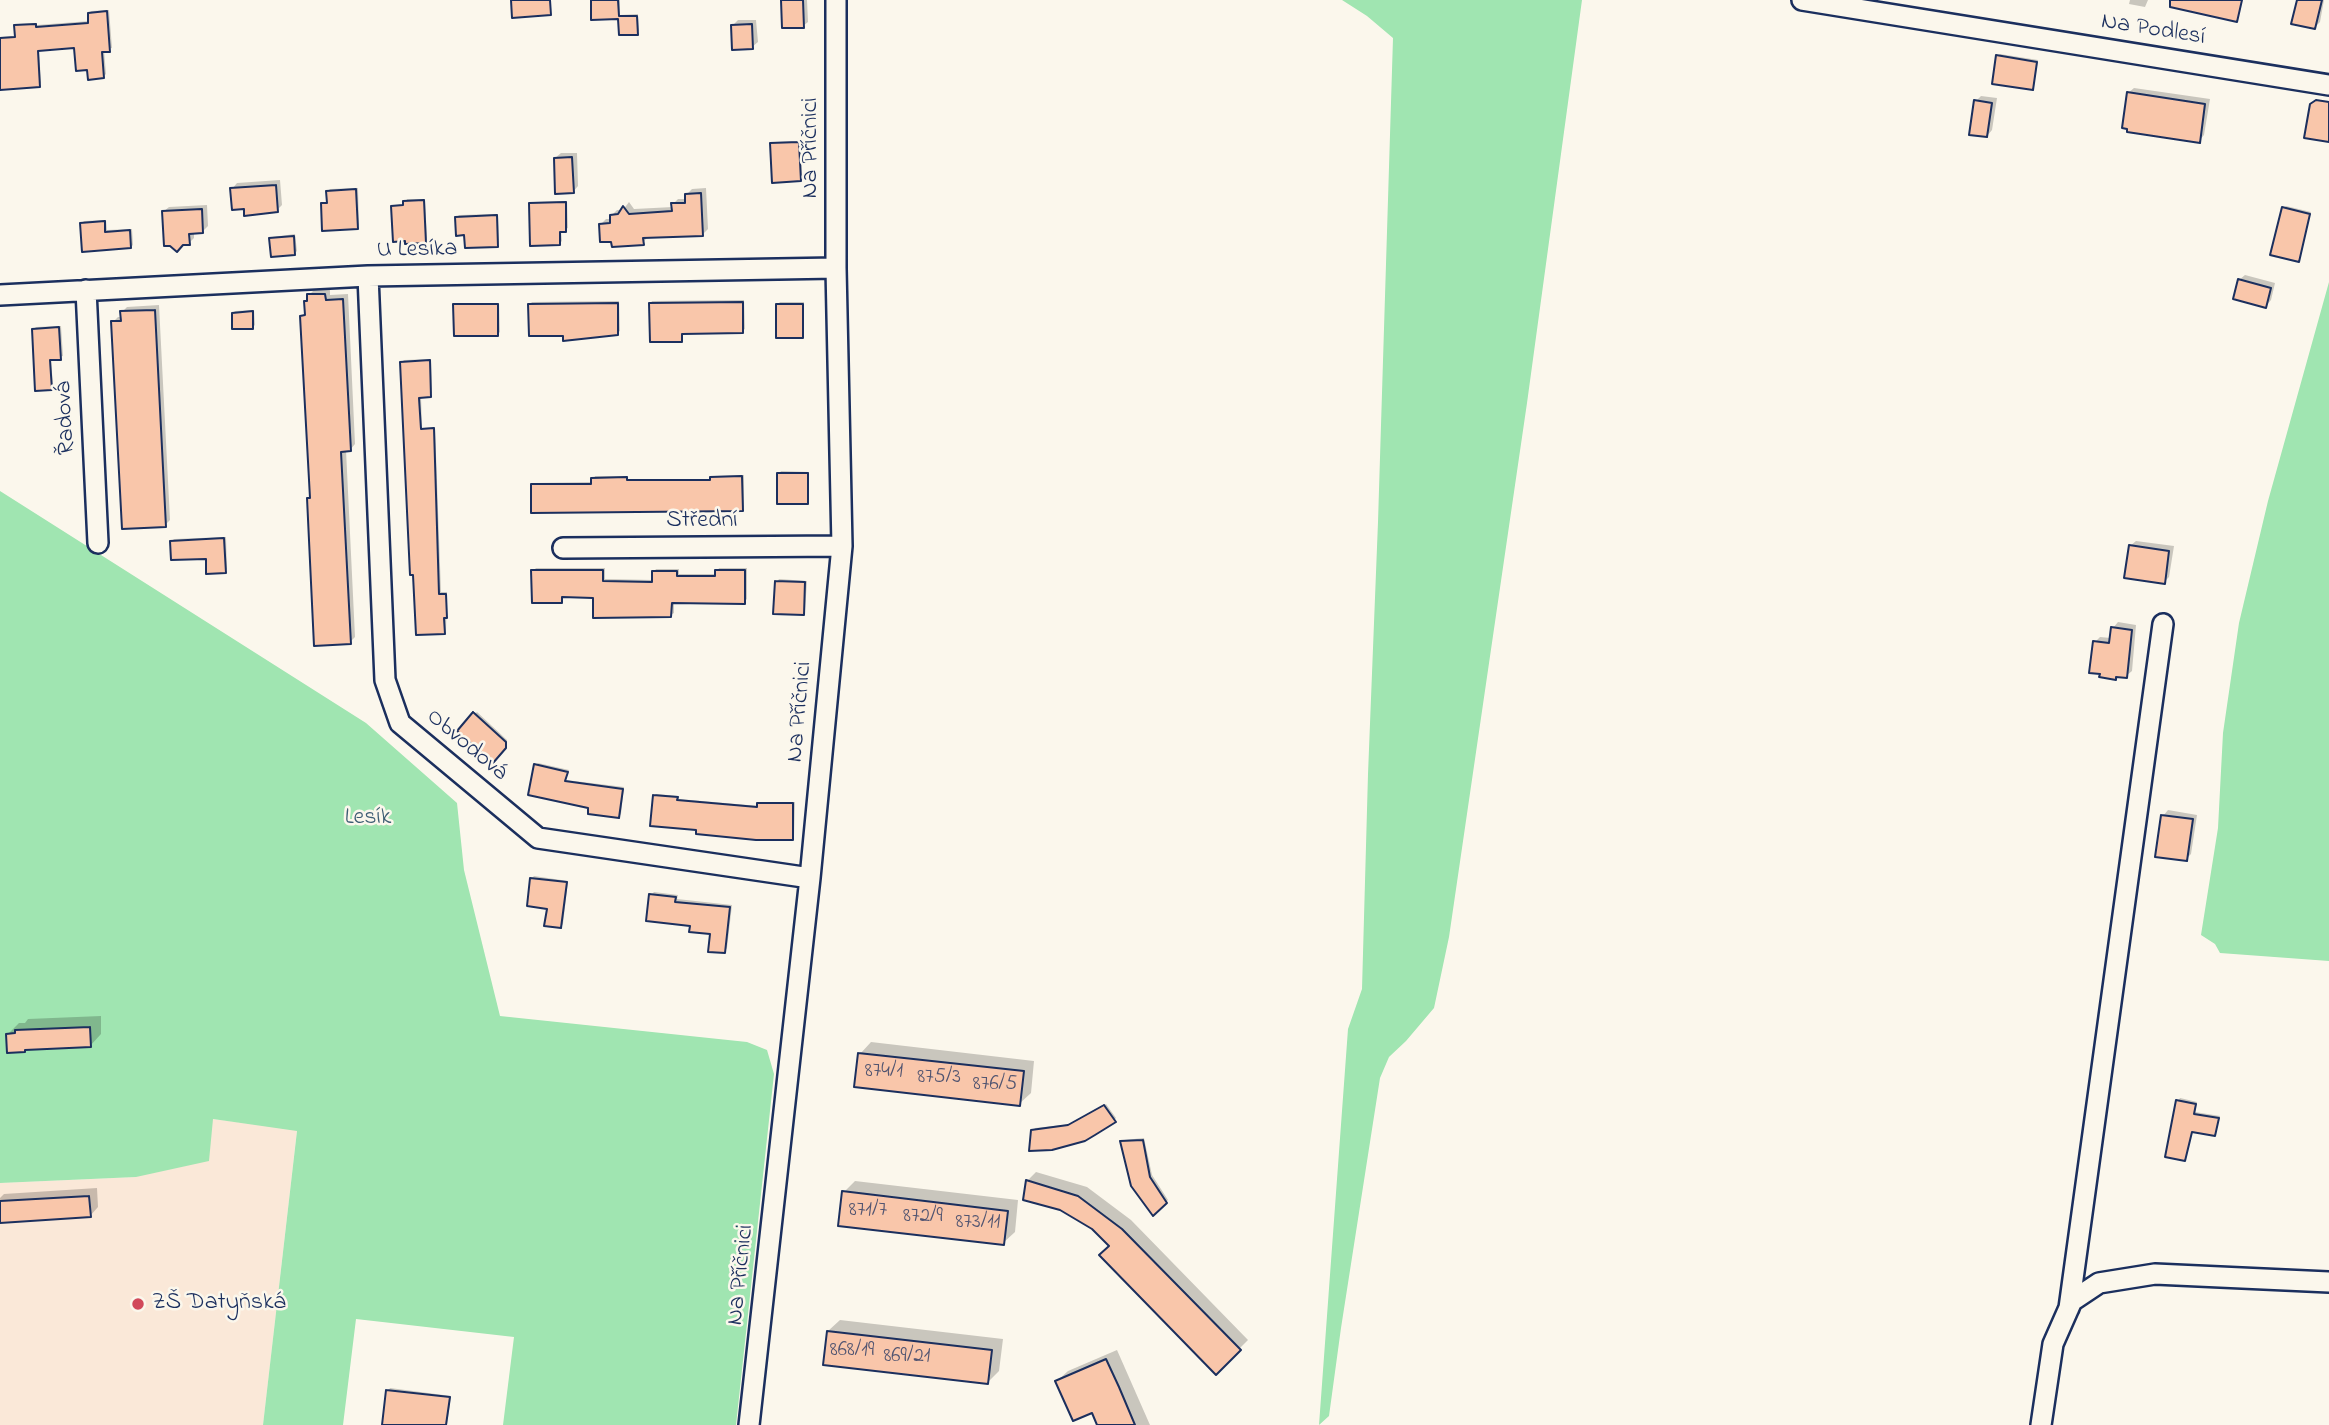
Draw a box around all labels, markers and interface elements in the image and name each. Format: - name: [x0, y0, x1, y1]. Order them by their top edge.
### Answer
- street label: Na Podlesí: [2099, 9, 2207, 53]
- street label: Na Příčnici: [798, 97, 826, 199]
- street label: U Lesíka: [376, 236, 458, 266]
- street label: Řadová: [51, 380, 83, 456]
- street label: Střední: [666, 508, 738, 536]
- street label: Na Příčnici: [782, 660, 820, 764]
- street label: Obvodová: [419, 704, 513, 788]
- park label: Lesík: [345, 805, 391, 833]
- house number: 874/1: [865, 1060, 903, 1086]
- house number: 875/3: [917, 1066, 961, 1092]
- house number: 876/5: [973, 1073, 1017, 1099]
- house number: 871/7: [849, 1199, 887, 1225]
- house number: 872/9: [903, 1205, 943, 1231]
- house number: 873/11: [955, 1211, 1001, 1237]
- street label: Na Příčnici: [722, 1223, 762, 1327]
- place label: ZŠ Datyňská: [152, 1290, 286, 1318]
- marker: ZŠ Datyňská: [130, 1296, 146, 1312]
- house number: 868/19: [830, 1339, 874, 1365]
- house number: 869/21: [883, 1345, 931, 1371]

